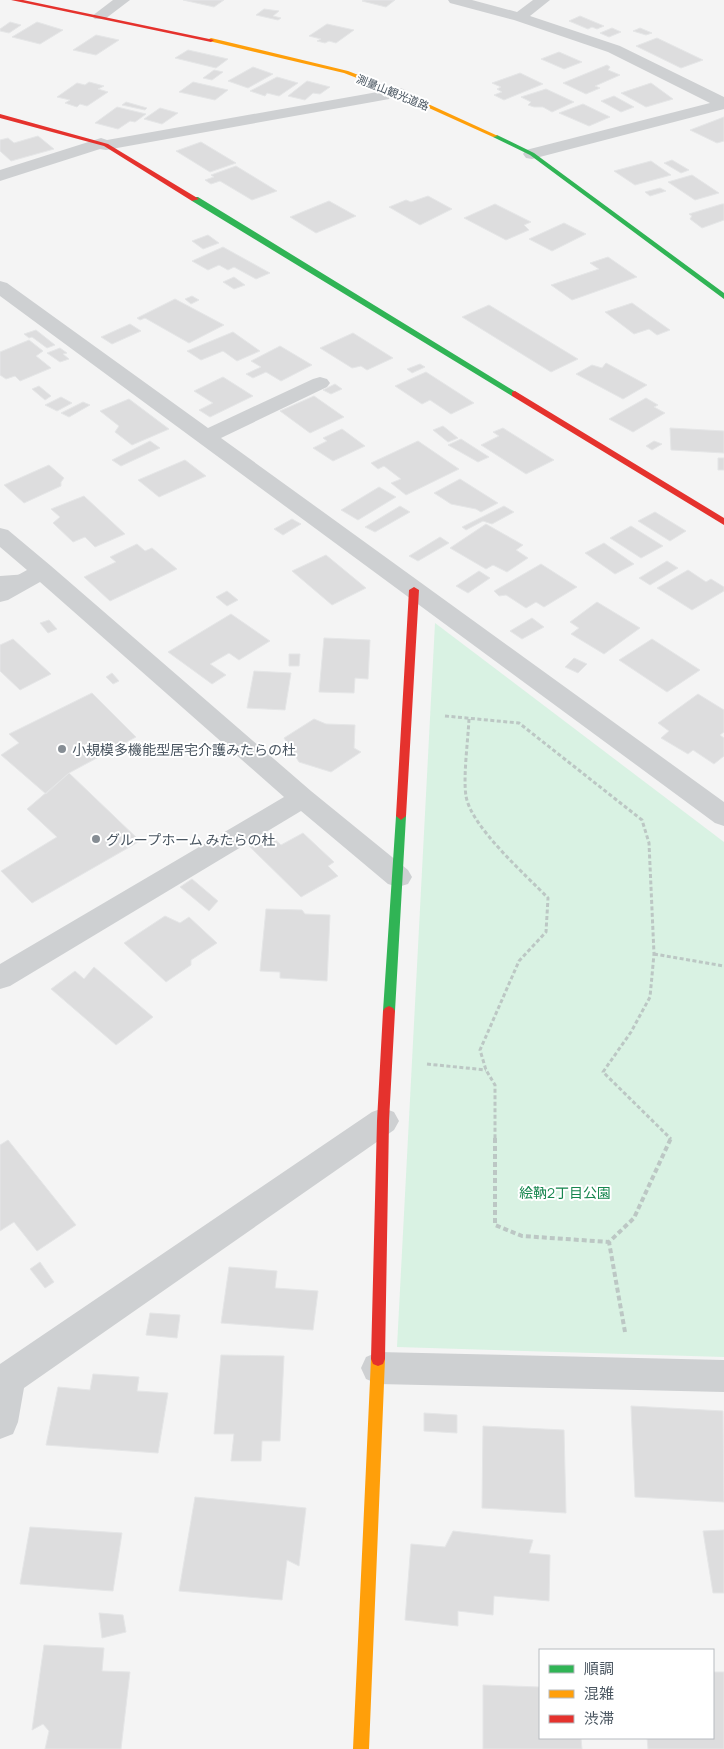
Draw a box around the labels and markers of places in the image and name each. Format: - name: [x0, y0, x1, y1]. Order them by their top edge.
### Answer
- place label: 小規模多機能型居宅介護みたらの杜: [72, 740, 296, 759]
- marker: 小規模多機能型居宅介護みたらの杜: [56, 743, 68, 755]
- place label: グループホーム みたらの杜: [106, 830, 276, 849]
- marker: グループホーム みたらの杜: [90, 833, 102, 845]

